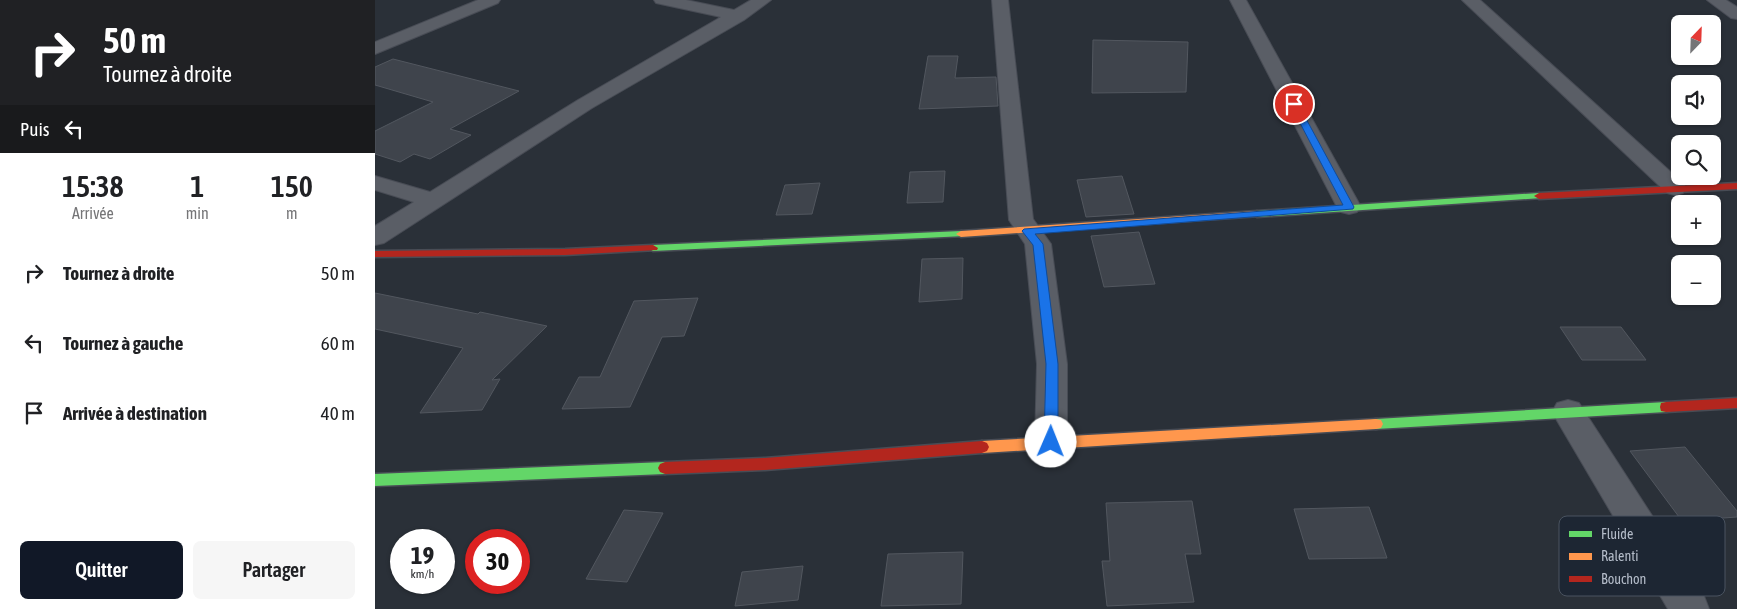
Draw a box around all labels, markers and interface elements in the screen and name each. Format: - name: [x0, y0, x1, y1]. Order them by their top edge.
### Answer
- north arrow: [1671, 15, 1721, 65]
- map controls: [1671, 15, 1721, 305]
- icon: right: [20, 20, 85, 85]
- text: 50 m: [103, 20, 166, 60]
- text: Tournez à droite: [103, 61, 232, 87]
- button: sound: [1671, 75, 1721, 125]
- pin: [1273, 83, 1315, 125]
- icon: arrive: [1280, 90, 1308, 118]
- icon: left: [60, 115, 88, 143]
- text: Puis: [20, 118, 50, 140]
- button: search: [1671, 135, 1721, 185]
- text: 15:38: [62, 169, 124, 203]
- text: 1: [190, 169, 204, 203]
- text: 150: [271, 169, 313, 203]
- button: +: [1671, 195, 1721, 245]
- text: Arrivée: [72, 204, 114, 222]
- text: min: [186, 204, 209, 222]
- text: m: [286, 204, 298, 222]
- button: −: [1671, 255, 1721, 305]
- icon: right: [20, 259, 48, 287]
- text: Tournez à droite: [63, 262, 174, 284]
- text: 50 m: [321, 262, 355, 284]
- icon: left: [20, 329, 48, 357]
- text: Tournez à gauche: [63, 332, 183, 354]
- text: 60 m: [321, 332, 355, 354]
- icon: arrive: [20, 399, 48, 427]
- text: Arrivée à destination: [63, 402, 207, 424]
- text: 40 m: [321, 402, 355, 424]
- position arrow: [1024, 415, 1076, 467]
- legend: [1559, 516, 1725, 596]
- text: Fluide: [1601, 526, 1633, 542]
- speed limit sign: 30: [465, 529, 530, 594]
- button: Quitter: [20, 541, 183, 599]
- button: Partager: [193, 541, 355, 599]
- text: 19: [411, 541, 434, 569]
- text: Ralenti: [1601, 548, 1638, 564]
- text: km/h: [411, 567, 434, 581]
- text: Bouchon: [1601, 571, 1646, 587]

